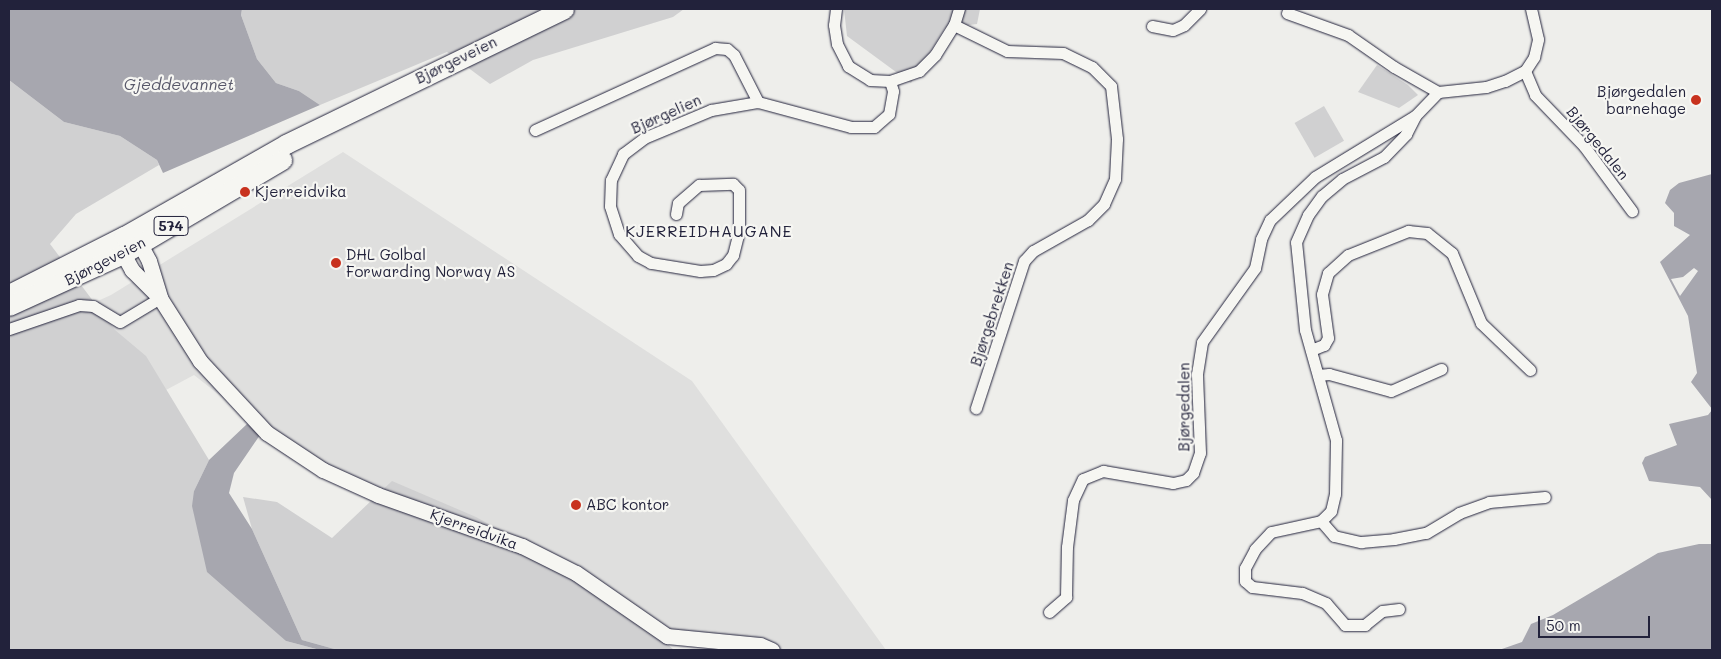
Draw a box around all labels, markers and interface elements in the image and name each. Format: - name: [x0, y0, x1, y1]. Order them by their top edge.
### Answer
- street label: Bjørgeveien: [412, 33, 500, 87]
- water label: Gjeddevannet: [124, 74, 234, 94]
- place label: Bjørgedalen barnehage: [1597, 82, 1686, 117]
- street label: Bjørgelien: [628, 91, 704, 137]
- marker: Bjørgedalen barnehage: [1690, 94, 1702, 106]
- street label: Bjørgedalen: [1563, 103, 1633, 183]
- place label: Kjerreidvika: [255, 183, 347, 201]
- marker: Kjerreidvika: [239, 186, 251, 198]
- road number: 574: [154, 215, 188, 238]
- district label: KJERREIDHAUGANE: [623, 221, 795, 241]
- street label: Bjørgeveien: [62, 233, 148, 289]
- place label: DHL Golbal Forwarding Norway AS: [346, 245, 515, 280]
- marker: DHL Golbal Forwarding Norway AS: [330, 257, 342, 269]
- street label: Bjørgebrekken: [967, 259, 1017, 369]
- street label: Bjørgedalen: [1175, 362, 1193, 452]
- place label: ABC kontor: [586, 496, 669, 514]
- marker: ABC kontor: [570, 499, 582, 511]
- street label: Kjerreidvika: [428, 505, 520, 553]
- scale bar: [1541, 606, 1654, 638]
- text: 50 m: [1546, 615, 1581, 635]

